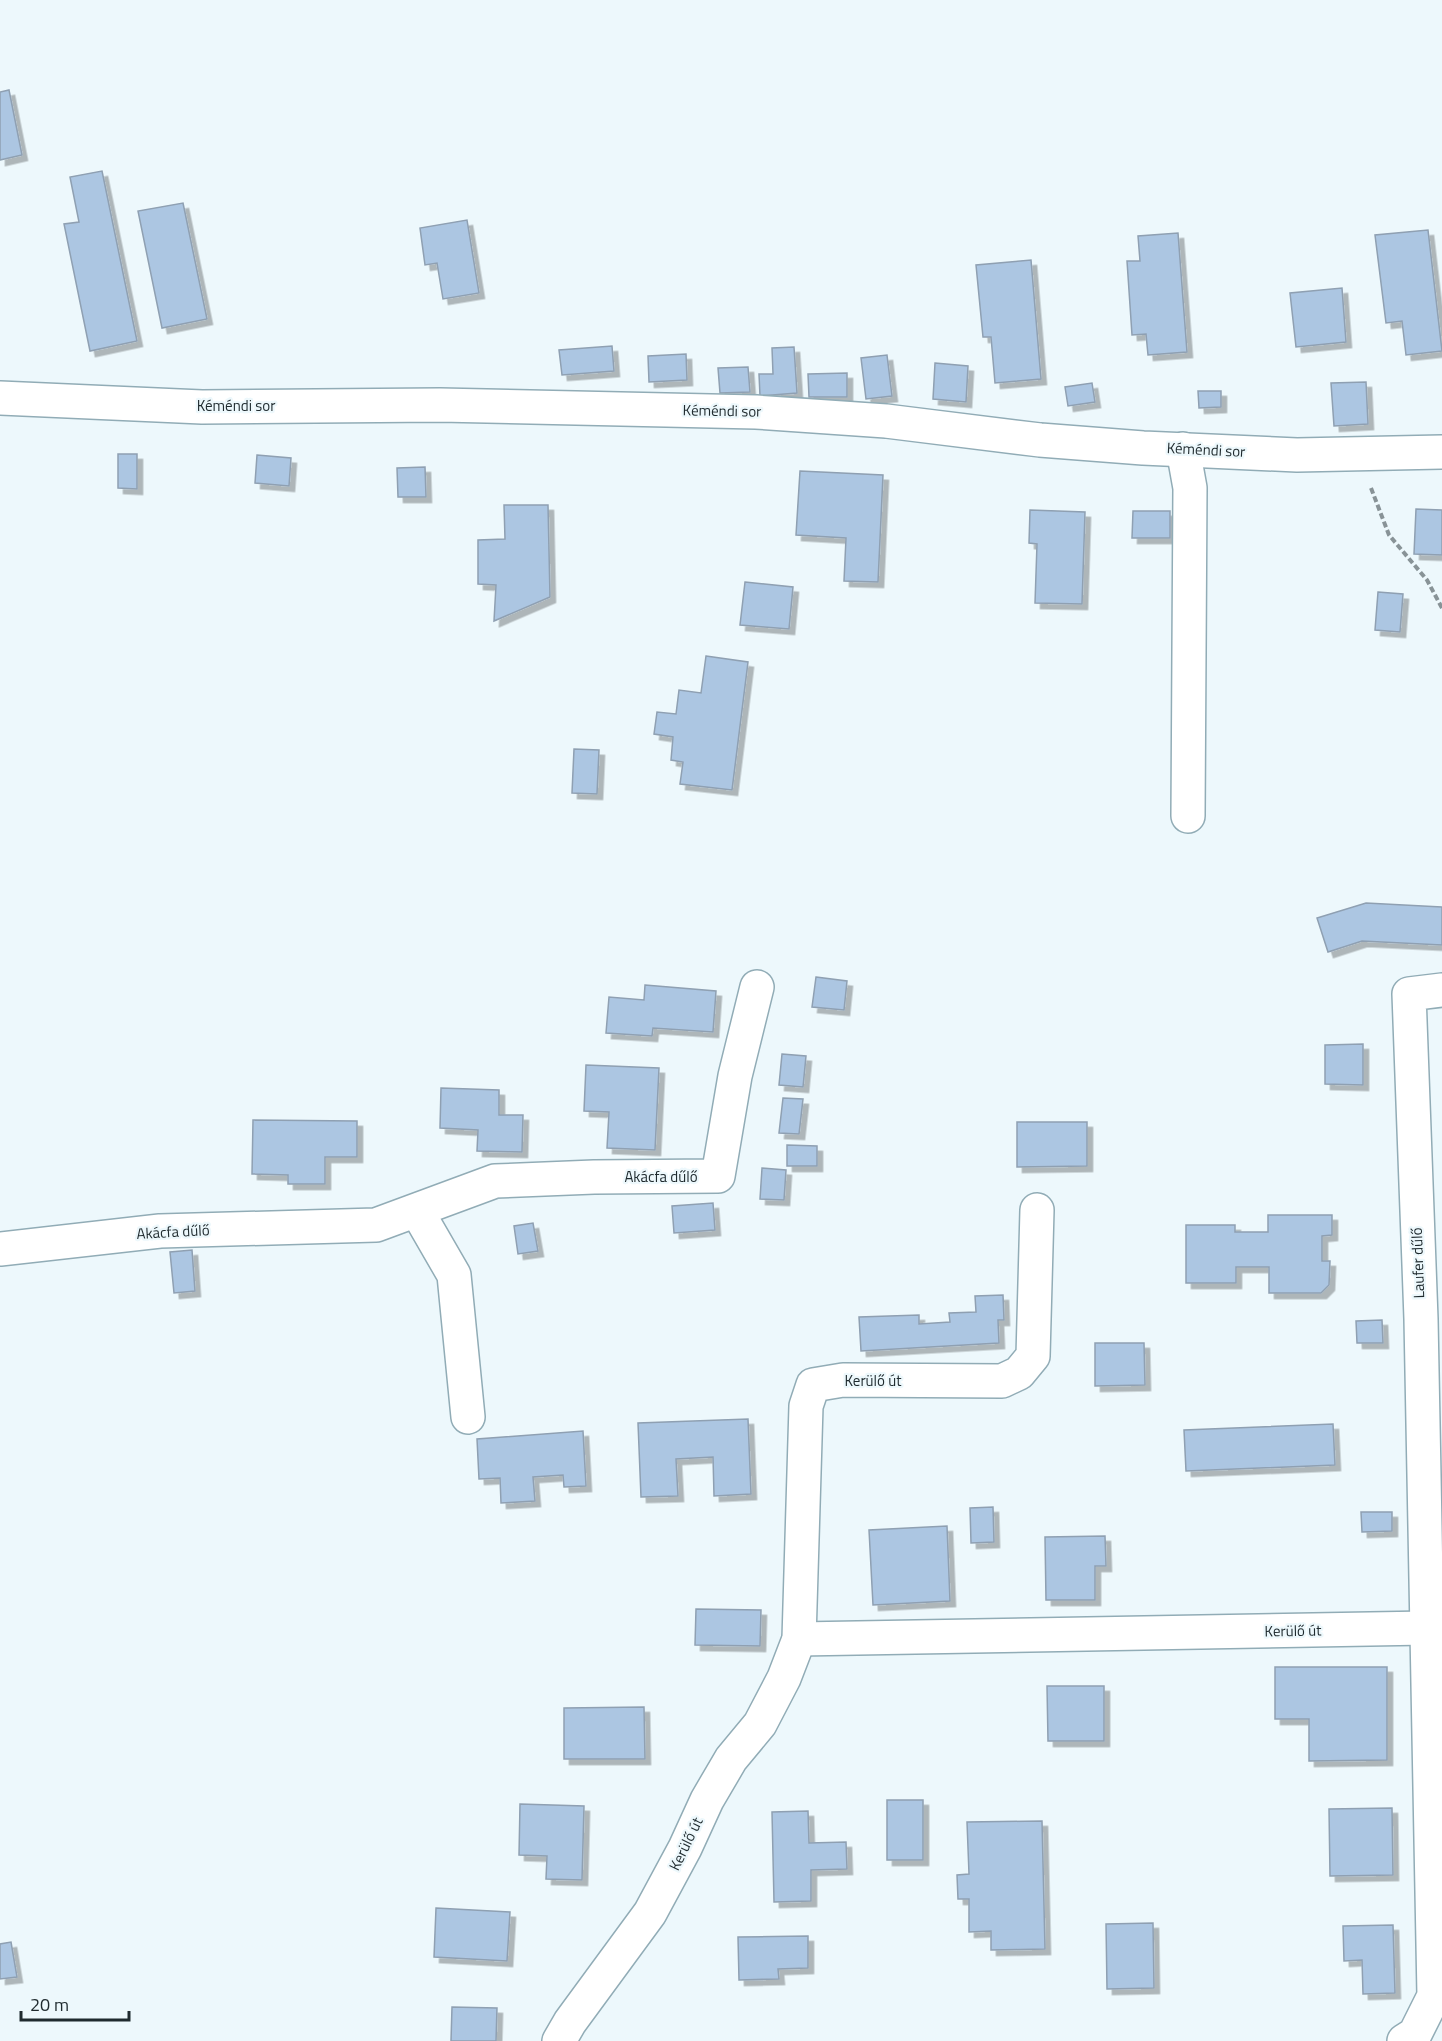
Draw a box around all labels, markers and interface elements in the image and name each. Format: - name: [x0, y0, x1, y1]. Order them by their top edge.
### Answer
- street label: Kéméndi sor: [197, 394, 275, 417]
- street label: Kéméndi sor: [682, 398, 762, 423]
- street label: Kéméndi sor: [1166, 436, 1246, 463]
- street label: Akácfa dűlő: [624, 1165, 698, 1188]
- street label: Akácfa dűlő: [136, 1218, 210, 1245]
- street label: Laufer dűlő: [1405, 1227, 1430, 1299]
- street label: Kerülő út: [845, 1369, 902, 1392]
- street label: Kerülő út: [1264, 1618, 1322, 1642]
- street label: Kerülő út: [663, 1812, 709, 1874]
- scale bar: [21, 1984, 129, 2022]
- text: 20 m: [30, 1991, 69, 2018]

